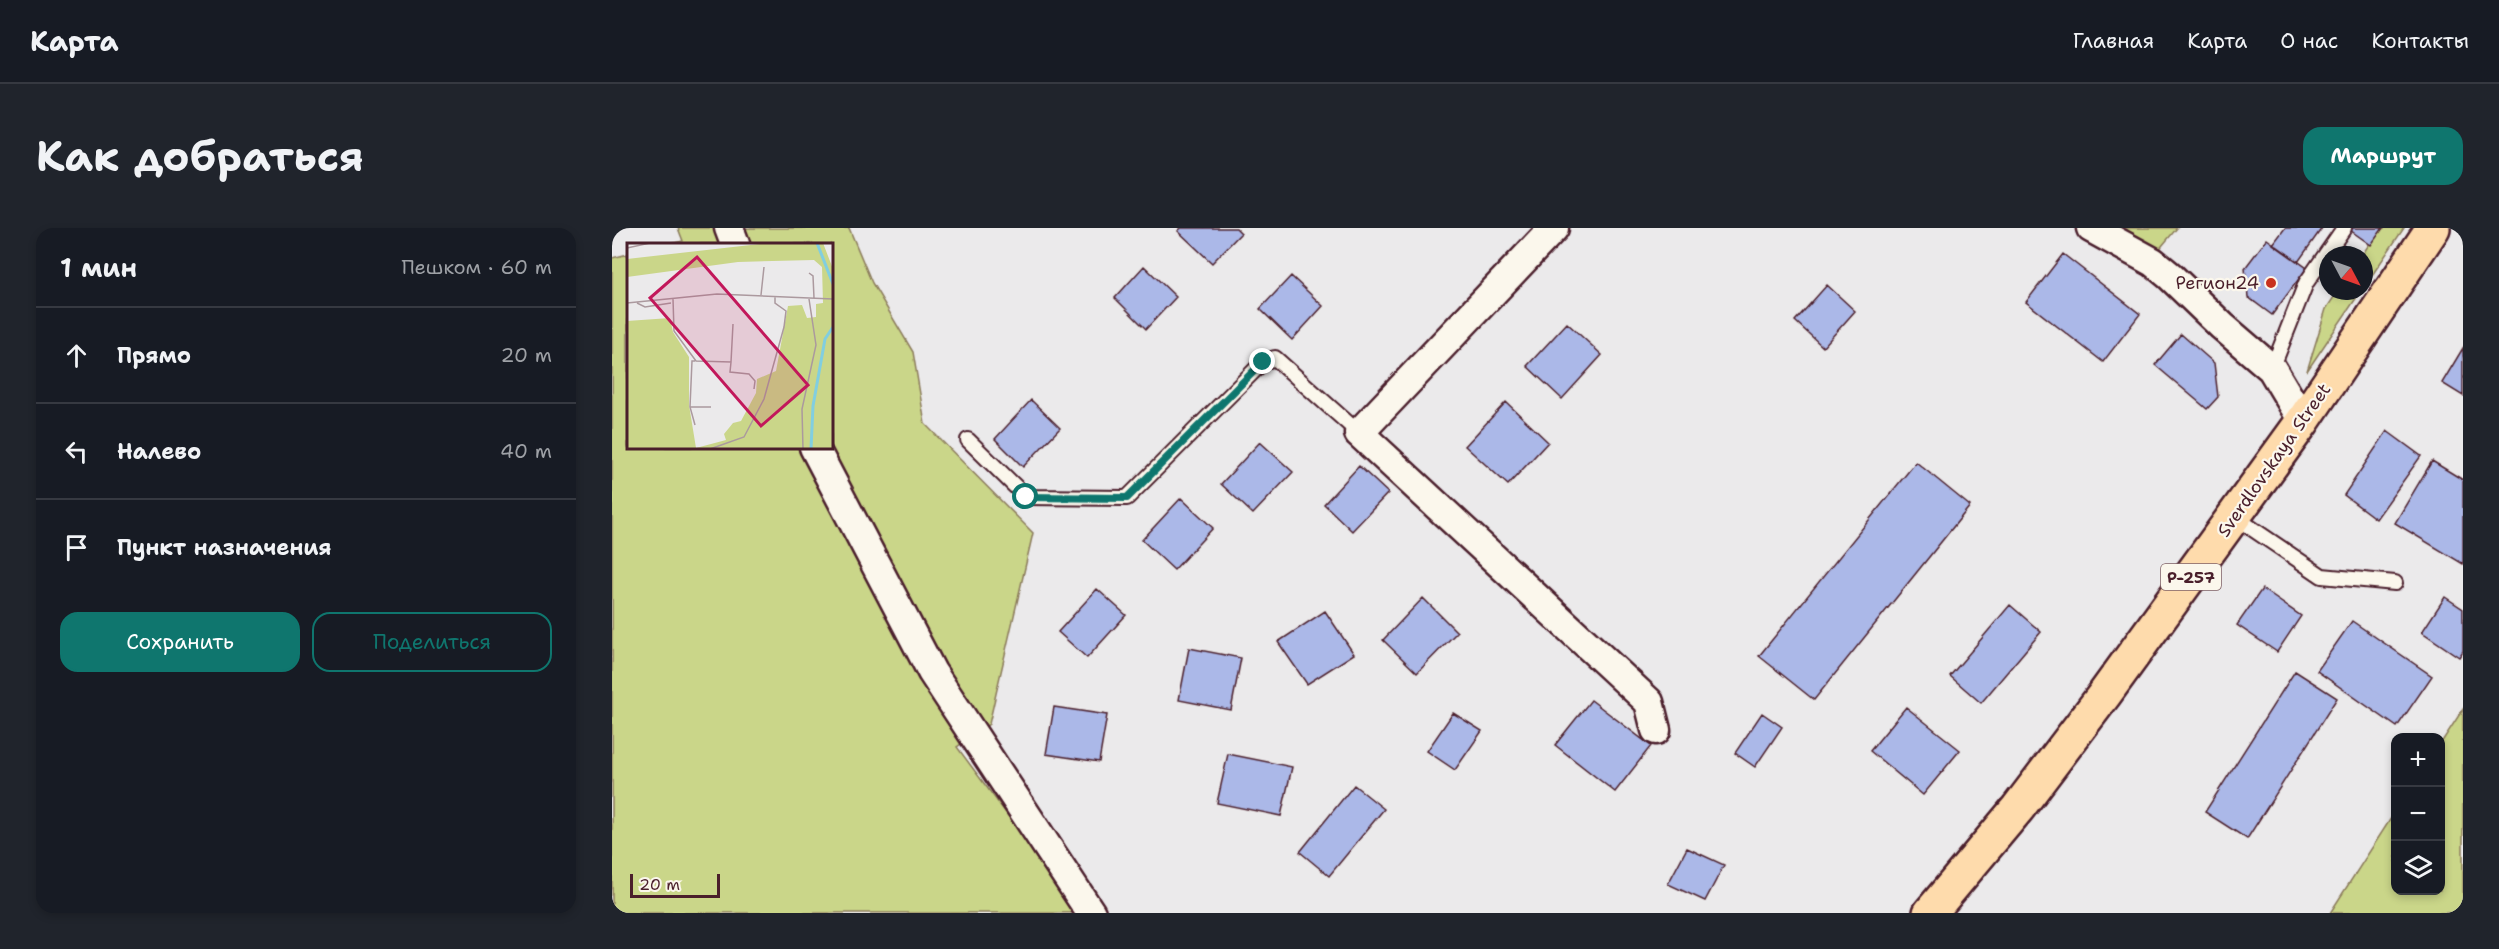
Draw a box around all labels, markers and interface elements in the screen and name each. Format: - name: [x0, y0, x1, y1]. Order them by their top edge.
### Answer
- text: Карта: [30, 22, 119, 60]
- text: Главная: [2073, 27, 2154, 55]
- text: Карта: [2187, 27, 2247, 55]
- text: О нас: [2280, 27, 2338, 55]
- text: Контакты: [2371, 27, 2469, 55]
- button: Маршрут: [2303, 127, 2463, 185]
- text: Как добраться: [36, 128, 364, 184]
- inset map: [627, 243, 832, 448]
- north arrow: [2319, 246, 2373, 300]
- text: 1 мин: [60, 250, 137, 285]
- text: Пешком · 60 m: [401, 254, 552, 280]
- place label: Регион24: [2176, 271, 2259, 295]
- marker: Регион24: [2264, 276, 2278, 290]
- icon: ahead: [60, 339, 93, 372]
- text: Прямо: [117, 341, 191, 370]
- text: 20 m: [501, 342, 552, 368]
- route end: [1249, 348, 1275, 374]
- street label: Sverdlovskaya Street: [2212, 378, 2336, 542]
- icon: left: [60, 435, 93, 468]
- text: Налево: [117, 437, 201, 466]
- text: 40 m: [500, 438, 552, 464]
- route start: [1012, 483, 1038, 509]
- icon: arrive: [60, 531, 93, 564]
- text: Пункт назначения: [117, 533, 331, 562]
- road number: Р-257: [2161, 564, 2221, 590]
- button: Сохранить: [60, 612, 300, 672]
- button: Поделиться: [312, 612, 552, 672]
- map controls: [2391, 733, 2445, 895]
- button: +: [2391, 733, 2445, 787]
- button: −: [2391, 787, 2445, 841]
- button: layers: [2391, 841, 2445, 895]
- scale bar: [630, 871, 720, 898]
- text: 20 m: [639, 874, 680, 895]

